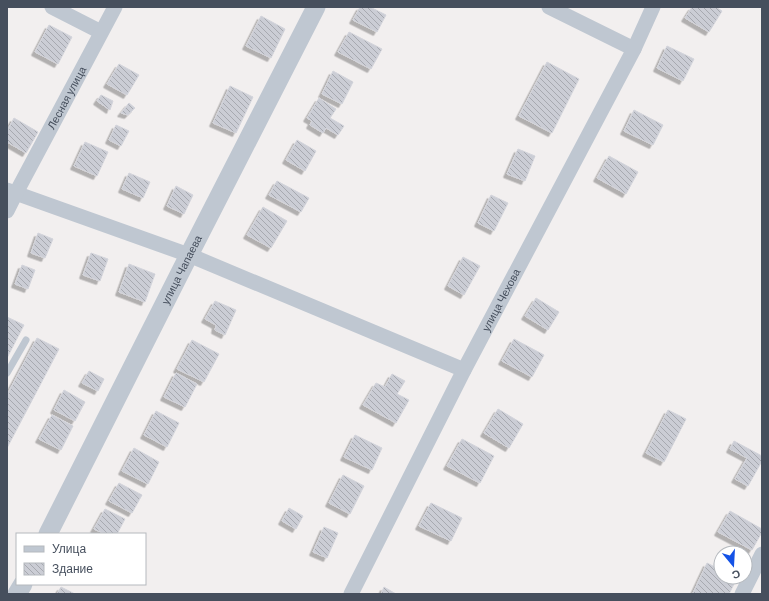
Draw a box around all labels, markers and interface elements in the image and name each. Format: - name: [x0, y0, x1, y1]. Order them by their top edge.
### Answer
- street label: Лесная улица: [44, 63, 89, 131]
- street label: улица Чапаева: [158, 232, 204, 306]
- street label: улица Чехова: [479, 266, 523, 333]
- legend: [16, 533, 146, 585]
- text: Улица: [52, 541, 86, 556]
- north arrow: [713, 545, 753, 585]
- text: Здание: [52, 561, 93, 576]
- text: С: [730, 568, 742, 582]

